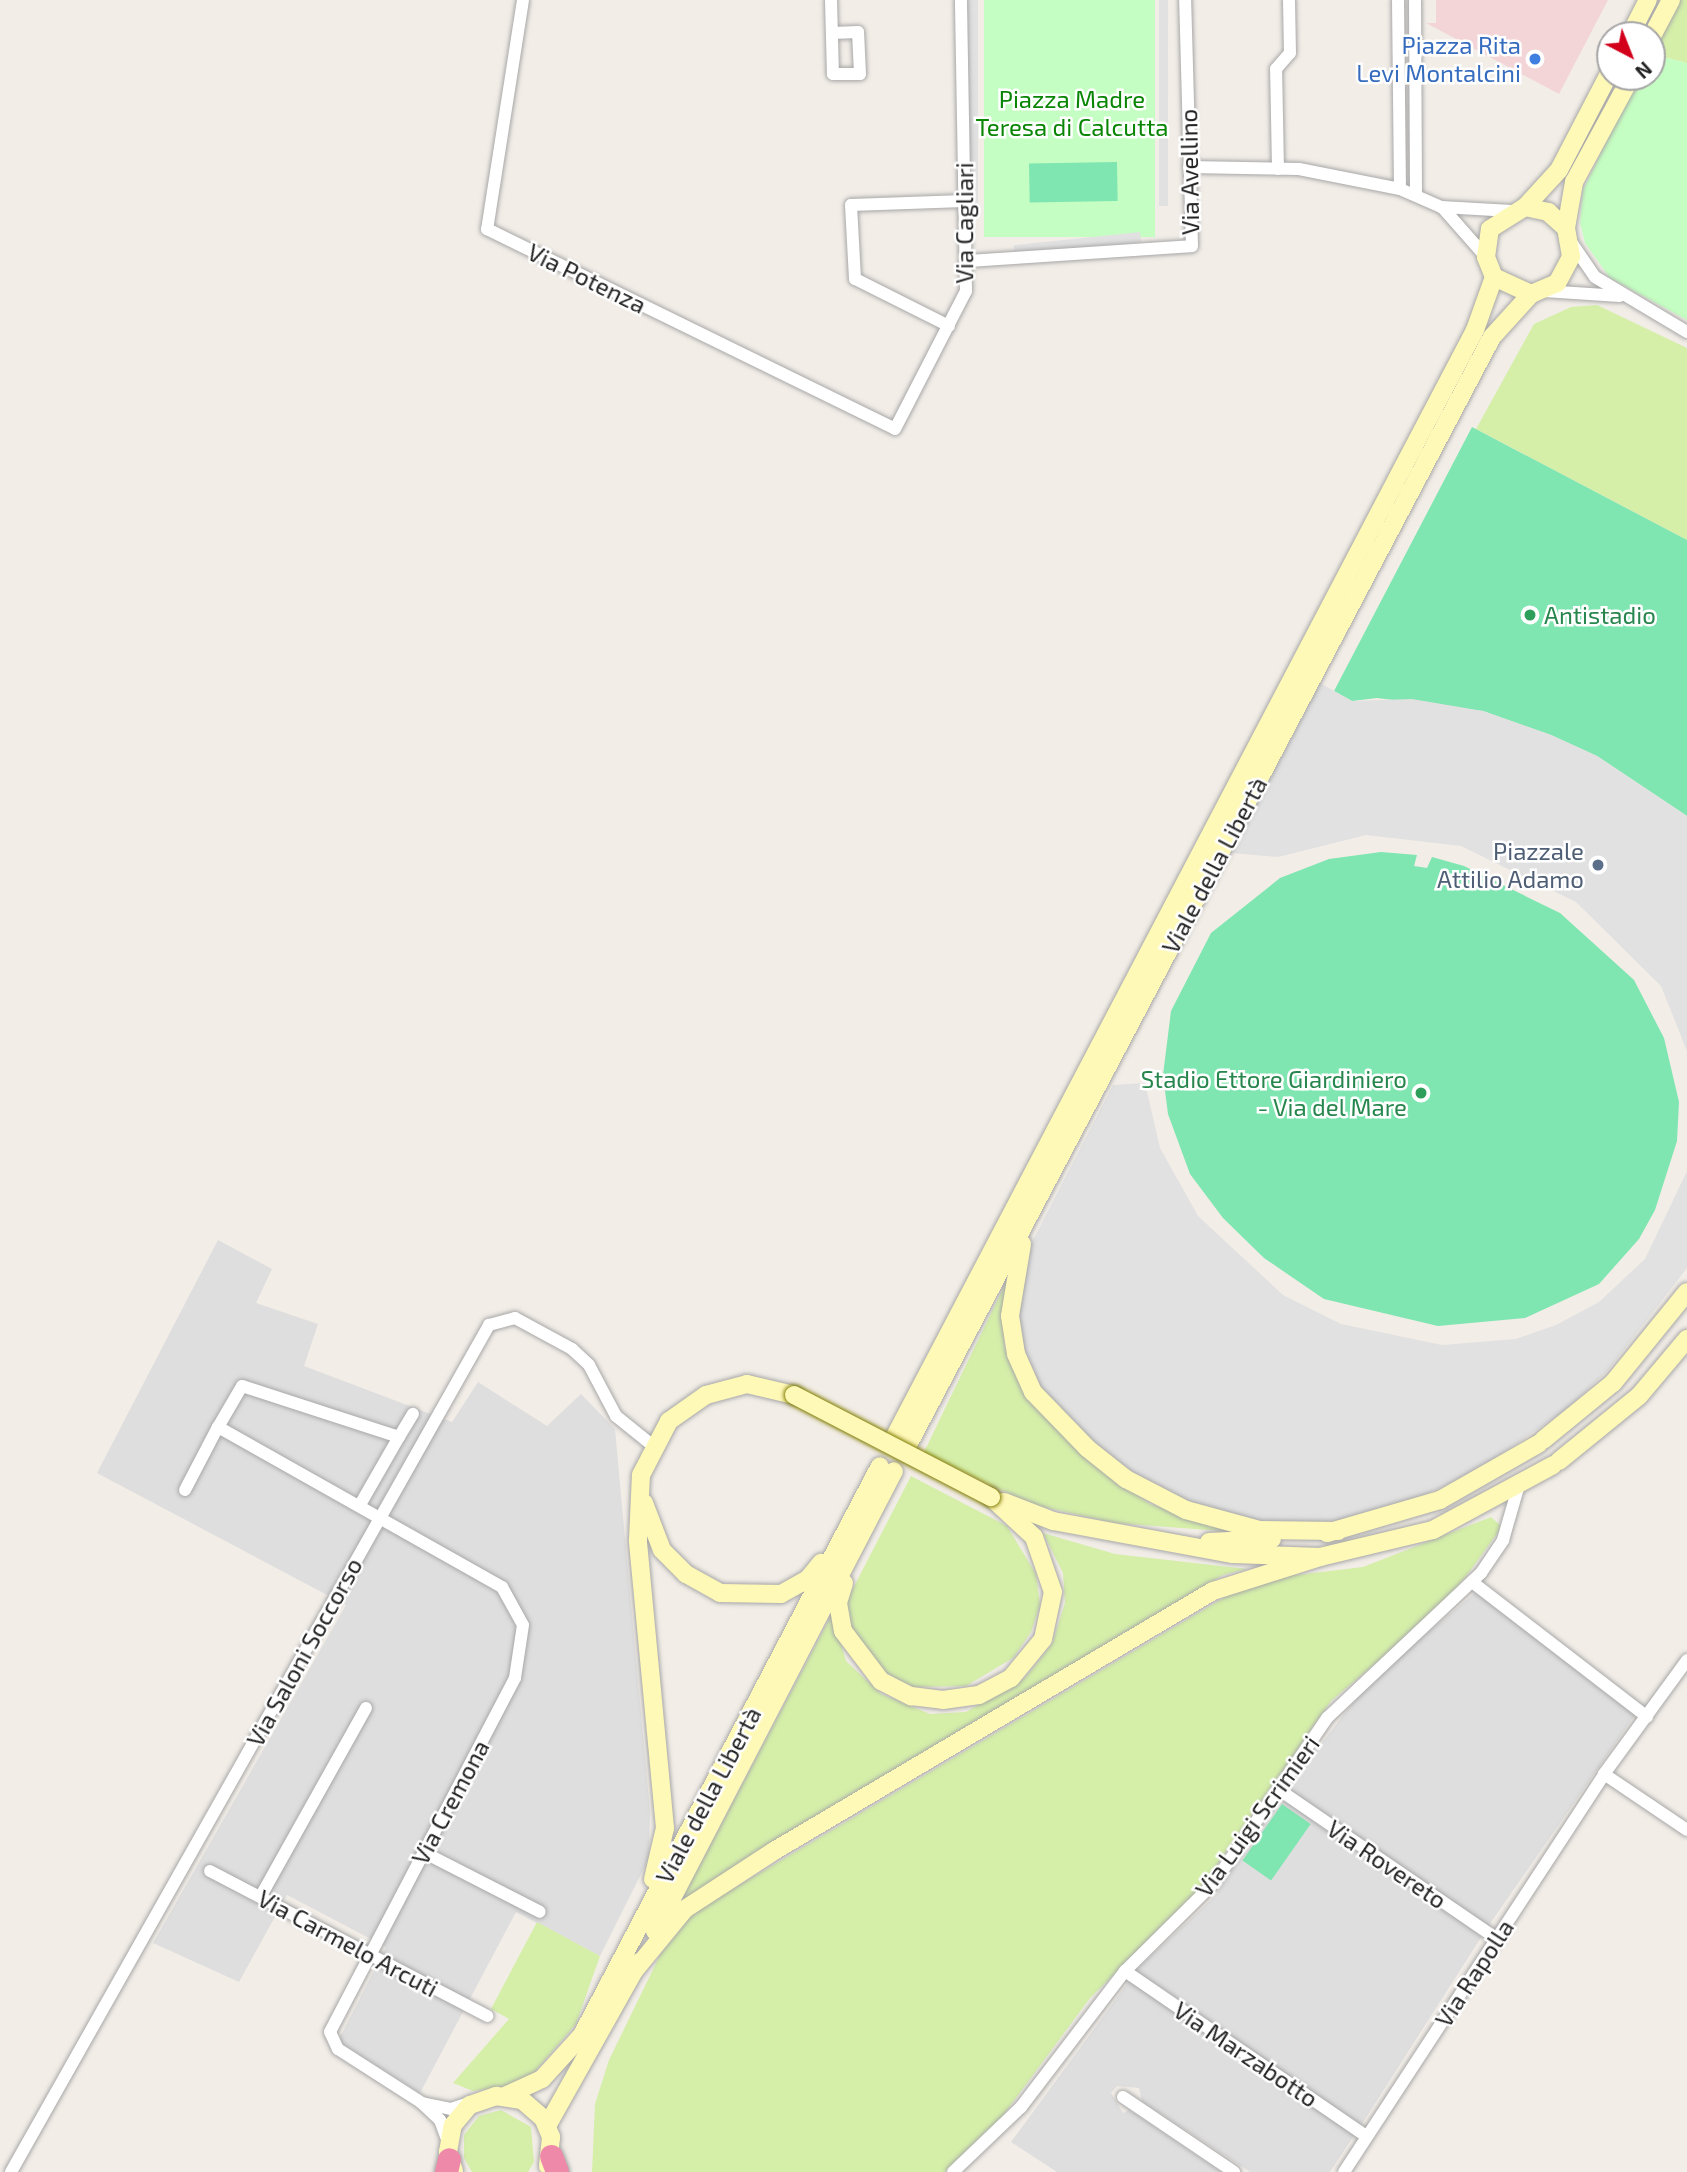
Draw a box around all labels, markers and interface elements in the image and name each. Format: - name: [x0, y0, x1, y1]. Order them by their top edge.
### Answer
- north arrow: [1596, 21, 1666, 91]
- place label: Piazza Rita Levi Montalcini: [1356, 31, 1521, 87]
- marker: Piazza Rita Levi Montalcini: [1527, 51, 1543, 67]
- text: N: [1631, 57, 1657, 84]
- park label: Piazza Madre Teresa di Calcutta: [976, 85, 1168, 141]
- street label: Via Avellino: [1173, 108, 1205, 236]
- street label: Via Cagliari: [950, 162, 978, 284]
- street label: Via Potenza: [523, 237, 651, 319]
- place label: Antistadio: [1544, 601, 1656, 629]
- marker: Antistadio: [1522, 607, 1538, 623]
- street label: Viale della Libertà: [1155, 772, 1273, 958]
- place label: Piazzale Attilio Adamo: [1437, 837, 1584, 893]
- marker: Piazzale Attilio Adamo: [1590, 857, 1606, 873]
- place label: Stadio Ettore Giardiniero - Via del Mare: [1141, 1065, 1407, 1121]
- marker: Stadio Ettore Giardiniero - Via del Mare: [1413, 1085, 1429, 1101]
- street label: Via Saloni Soccorso: [240, 1553, 368, 1751]
- street label: Viale della Libertà: [649, 1702, 767, 1888]
- street label: Via Luigi Scrimieri: [1189, 1730, 1325, 1902]
- street label: Via Cremona: [405, 1735, 495, 1869]
- street label: Via Rovereto: [1322, 1814, 1452, 1914]
- street label: Via Carmelo Arcuti: [253, 1883, 443, 2003]
- street label: Via Rapolla: [1429, 1914, 1519, 2032]
- street label: Via Marzabotto: [1168, 1995, 1324, 2113]

